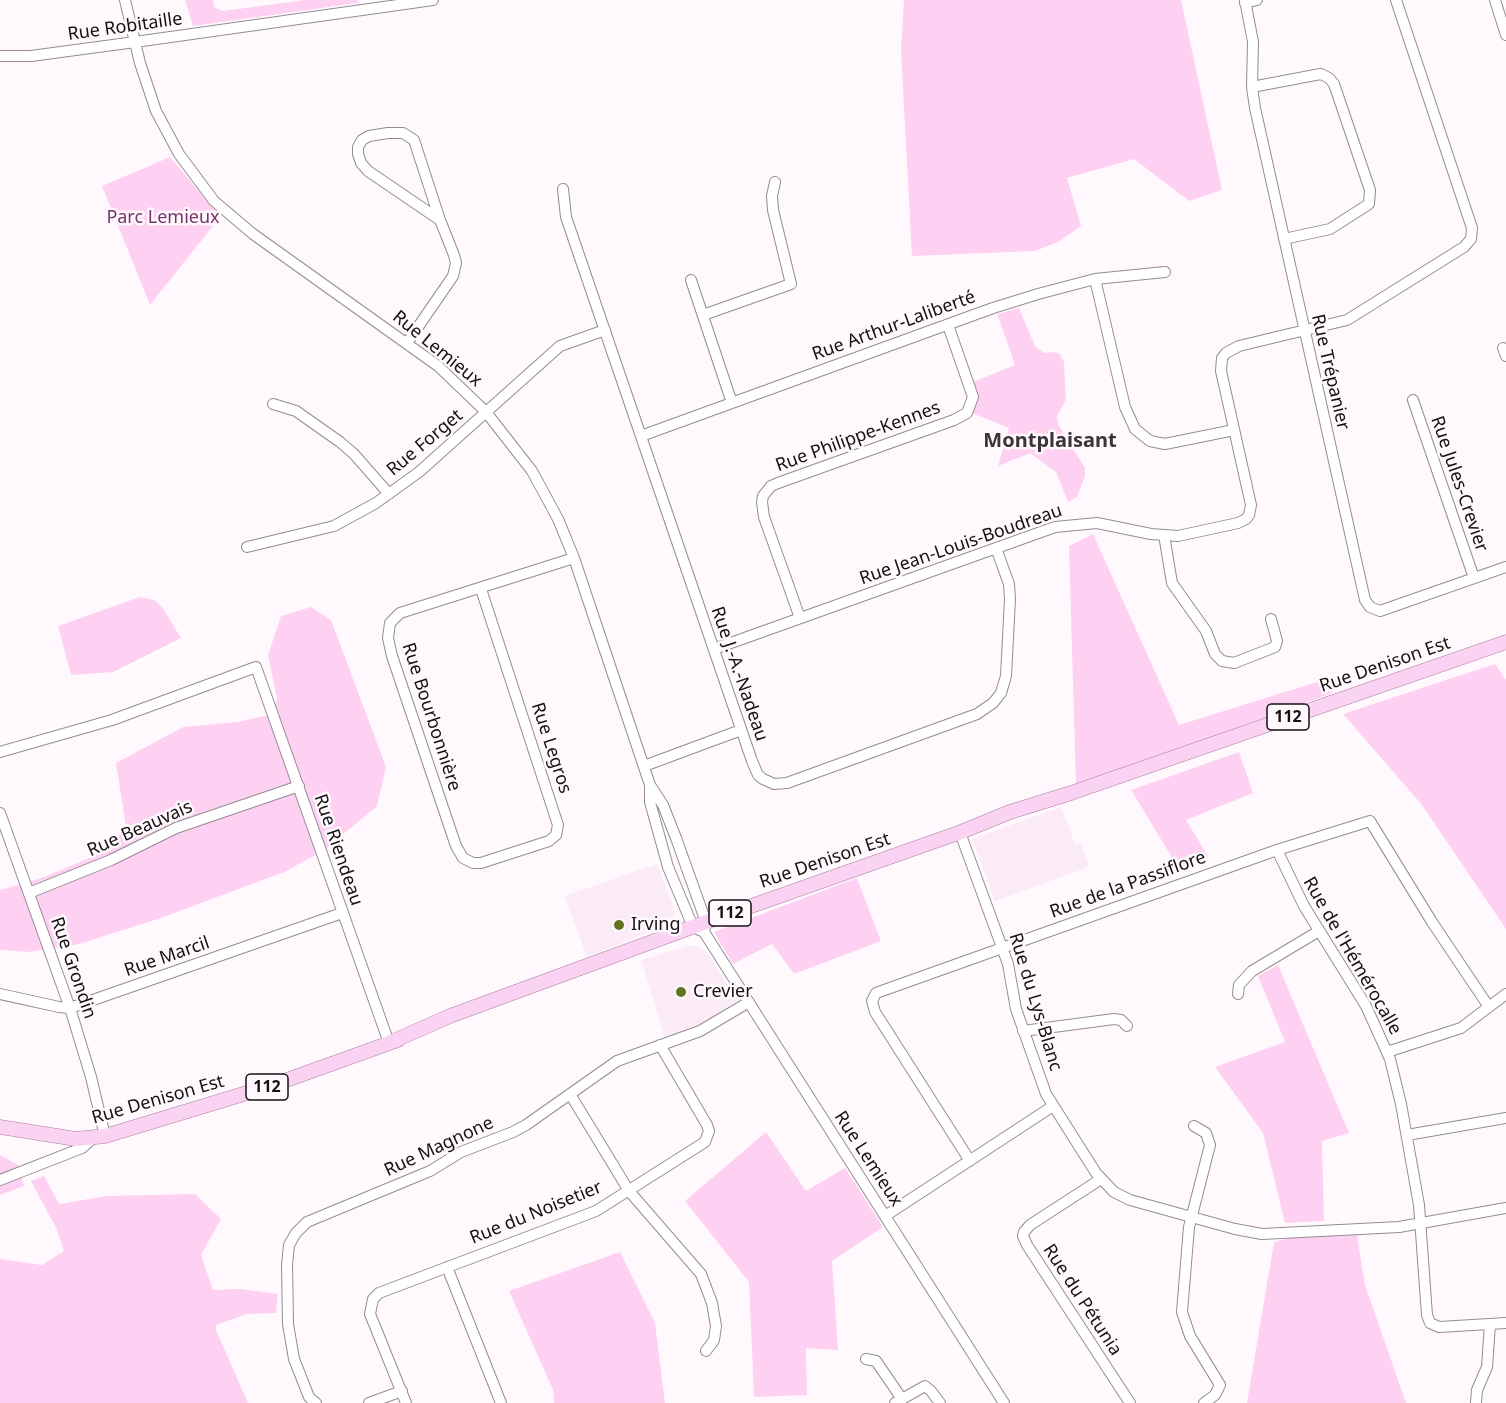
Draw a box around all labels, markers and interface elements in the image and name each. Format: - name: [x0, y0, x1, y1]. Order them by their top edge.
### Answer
- street label: Rue Robitaille: [66, 8, 184, 46]
- park label: Parc Lemieux: [106, 207, 220, 229]
- street label: Rue Arthur-Laliberté: [809, 286, 979, 366]
- street label: Rue Lemieux: [388, 306, 486, 392]
- street label: Rue Trépanier: [1306, 312, 1354, 432]
- street label: Rue Philippe-Kennes: [773, 397, 943, 477]
- street label: Rue Forget: [383, 405, 467, 481]
- street label: Rue Jules-Crevier: [1426, 413, 1492, 555]
- district label: Montplaisant: [983, 429, 1117, 453]
- street label: Rue Jean-Louis-Boudreau: [857, 500, 1065, 590]
- street label: Rue J.-A.-Nadeau: [706, 604, 772, 744]
- street label: Rue Denison Est: [1317, 633, 1453, 697]
- street label: Rue Bourbonnière: [397, 640, 465, 794]
- street label: Rue Legros: [526, 700, 576, 796]
- road number: 112: [1267, 704, 1309, 730]
- street label: Rue Riendeau: [309, 791, 367, 909]
- street label: Rue Beauvais: [84, 796, 196, 862]
- street label: Rue Denison Est: [757, 829, 893, 893]
- street label: Rue de la Passiflore: [1047, 847, 1209, 923]
- street label: Rue de l'Hémérocalle: [1298, 873, 1406, 1039]
- road number: 112: [709, 900, 751, 926]
- street label: Rue Grondin: [46, 914, 100, 1022]
- place label: Irving: [631, 914, 681, 936]
- marker: Irving: [612, 918, 626, 932]
- street label: Rue du Lys-Blanc: [1004, 930, 1066, 1074]
- street label: Rue Marcil: [122, 932, 212, 982]
- place label: Crevier: [693, 981, 753, 1003]
- marker: Crevier: [674, 985, 688, 999]
- street label: Rue Denison Est: [89, 1071, 227, 1129]
- road number: 112: [246, 1074, 288, 1100]
- street label: Rue Lemieux: [829, 1107, 907, 1211]
- street label: Rue Magnone: [381, 1112, 497, 1182]
- street label: Rue du Noisetier: [467, 1177, 605, 1249]
- street label: Rue du Pétunia: [1038, 1240, 1126, 1360]

